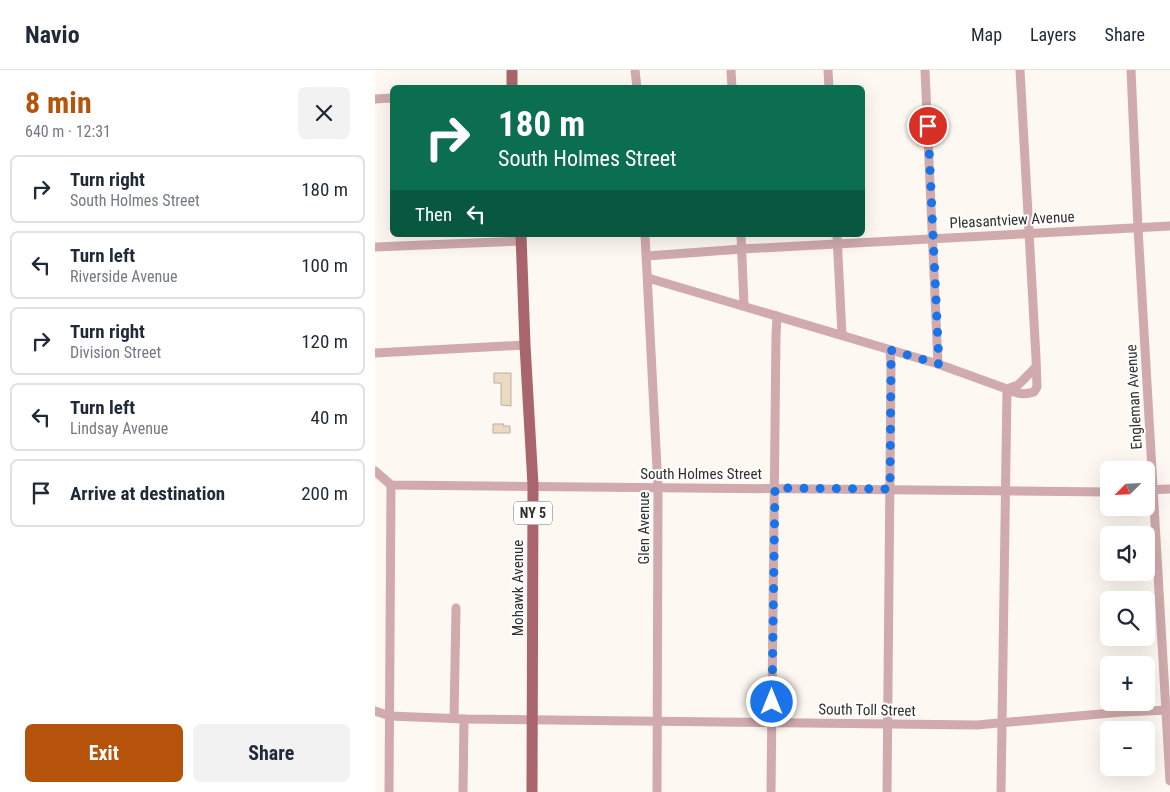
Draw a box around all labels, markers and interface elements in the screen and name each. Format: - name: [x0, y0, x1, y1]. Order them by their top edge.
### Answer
- text: Navio: [25, 21, 80, 49]
- text: Map: [971, 24, 1002, 45]
- text: Layers: [1030, 24, 1077, 45]
- text: Share: [1105, 24, 1145, 45]
- text: 8 min: [25, 85, 92, 120]
- button: close: [298, 87, 350, 139]
- text: 180 m: [498, 104, 585, 145]
- icon: right: [415, 105, 480, 170]
- pin: [907, 105, 949, 147]
- icon: arrive: [914, 112, 942, 140]
- text: 640 m · 12:31: [25, 122, 111, 141]
- text: South Holmes Street: [498, 146, 677, 171]
- text: Turn right: [70, 168, 145, 191]
- icon: right: [27, 175, 55, 203]
- text: 180 m: [301, 178, 348, 201]
- text: South Holmes Street: [70, 191, 200, 210]
- icon: left: [462, 200, 490, 228]
- text: Then: [415, 203, 452, 226]
- street label: Pleasantview Avenue: [949, 208, 1075, 232]
- text: Turn left: [70, 244, 135, 267]
- icon: left: [27, 251, 55, 279]
- text: 100 m: [301, 254, 348, 277]
- text: Riverside Avenue: [70, 267, 177, 286]
- text: Turn right: [70, 320, 145, 343]
- icon: right: [27, 327, 55, 355]
- text: 120 m: [301, 330, 348, 353]
- text: Division Street: [70, 343, 161, 362]
- street label: Engleman Avenue: [1122, 344, 1146, 450]
- text: Turn left: [70, 396, 135, 419]
- icon: left: [27, 403, 55, 431]
- text: 40 m: [311, 406, 348, 429]
- text: Lindsay Avenue: [70, 419, 168, 438]
- north arrow: [1100, 461, 1155, 516]
- map controls: [1100, 461, 1155, 776]
- street label: South Holmes Street: [640, 465, 762, 483]
- icon: arrive: [27, 479, 55, 507]
- text: Arrive at destination: [70, 482, 225, 505]
- text: 200 m: [301, 482, 348, 505]
- street label: Glen Avenue: [635, 491, 653, 565]
- road number: NY 5: [514, 502, 552, 524]
- button: sound: [1100, 526, 1155, 581]
- street label: Mohawk Avenue: [509, 540, 527, 636]
- button: search: [1100, 591, 1155, 646]
- button: +: [1100, 656, 1155, 711]
- position arrow: [745, 675, 797, 727]
- street label: South Toll Street: [818, 700, 916, 720]
- button: −: [1100, 721, 1155, 776]
- button: Exit: [25, 724, 183, 782]
- button: Share: [193, 724, 350, 782]

